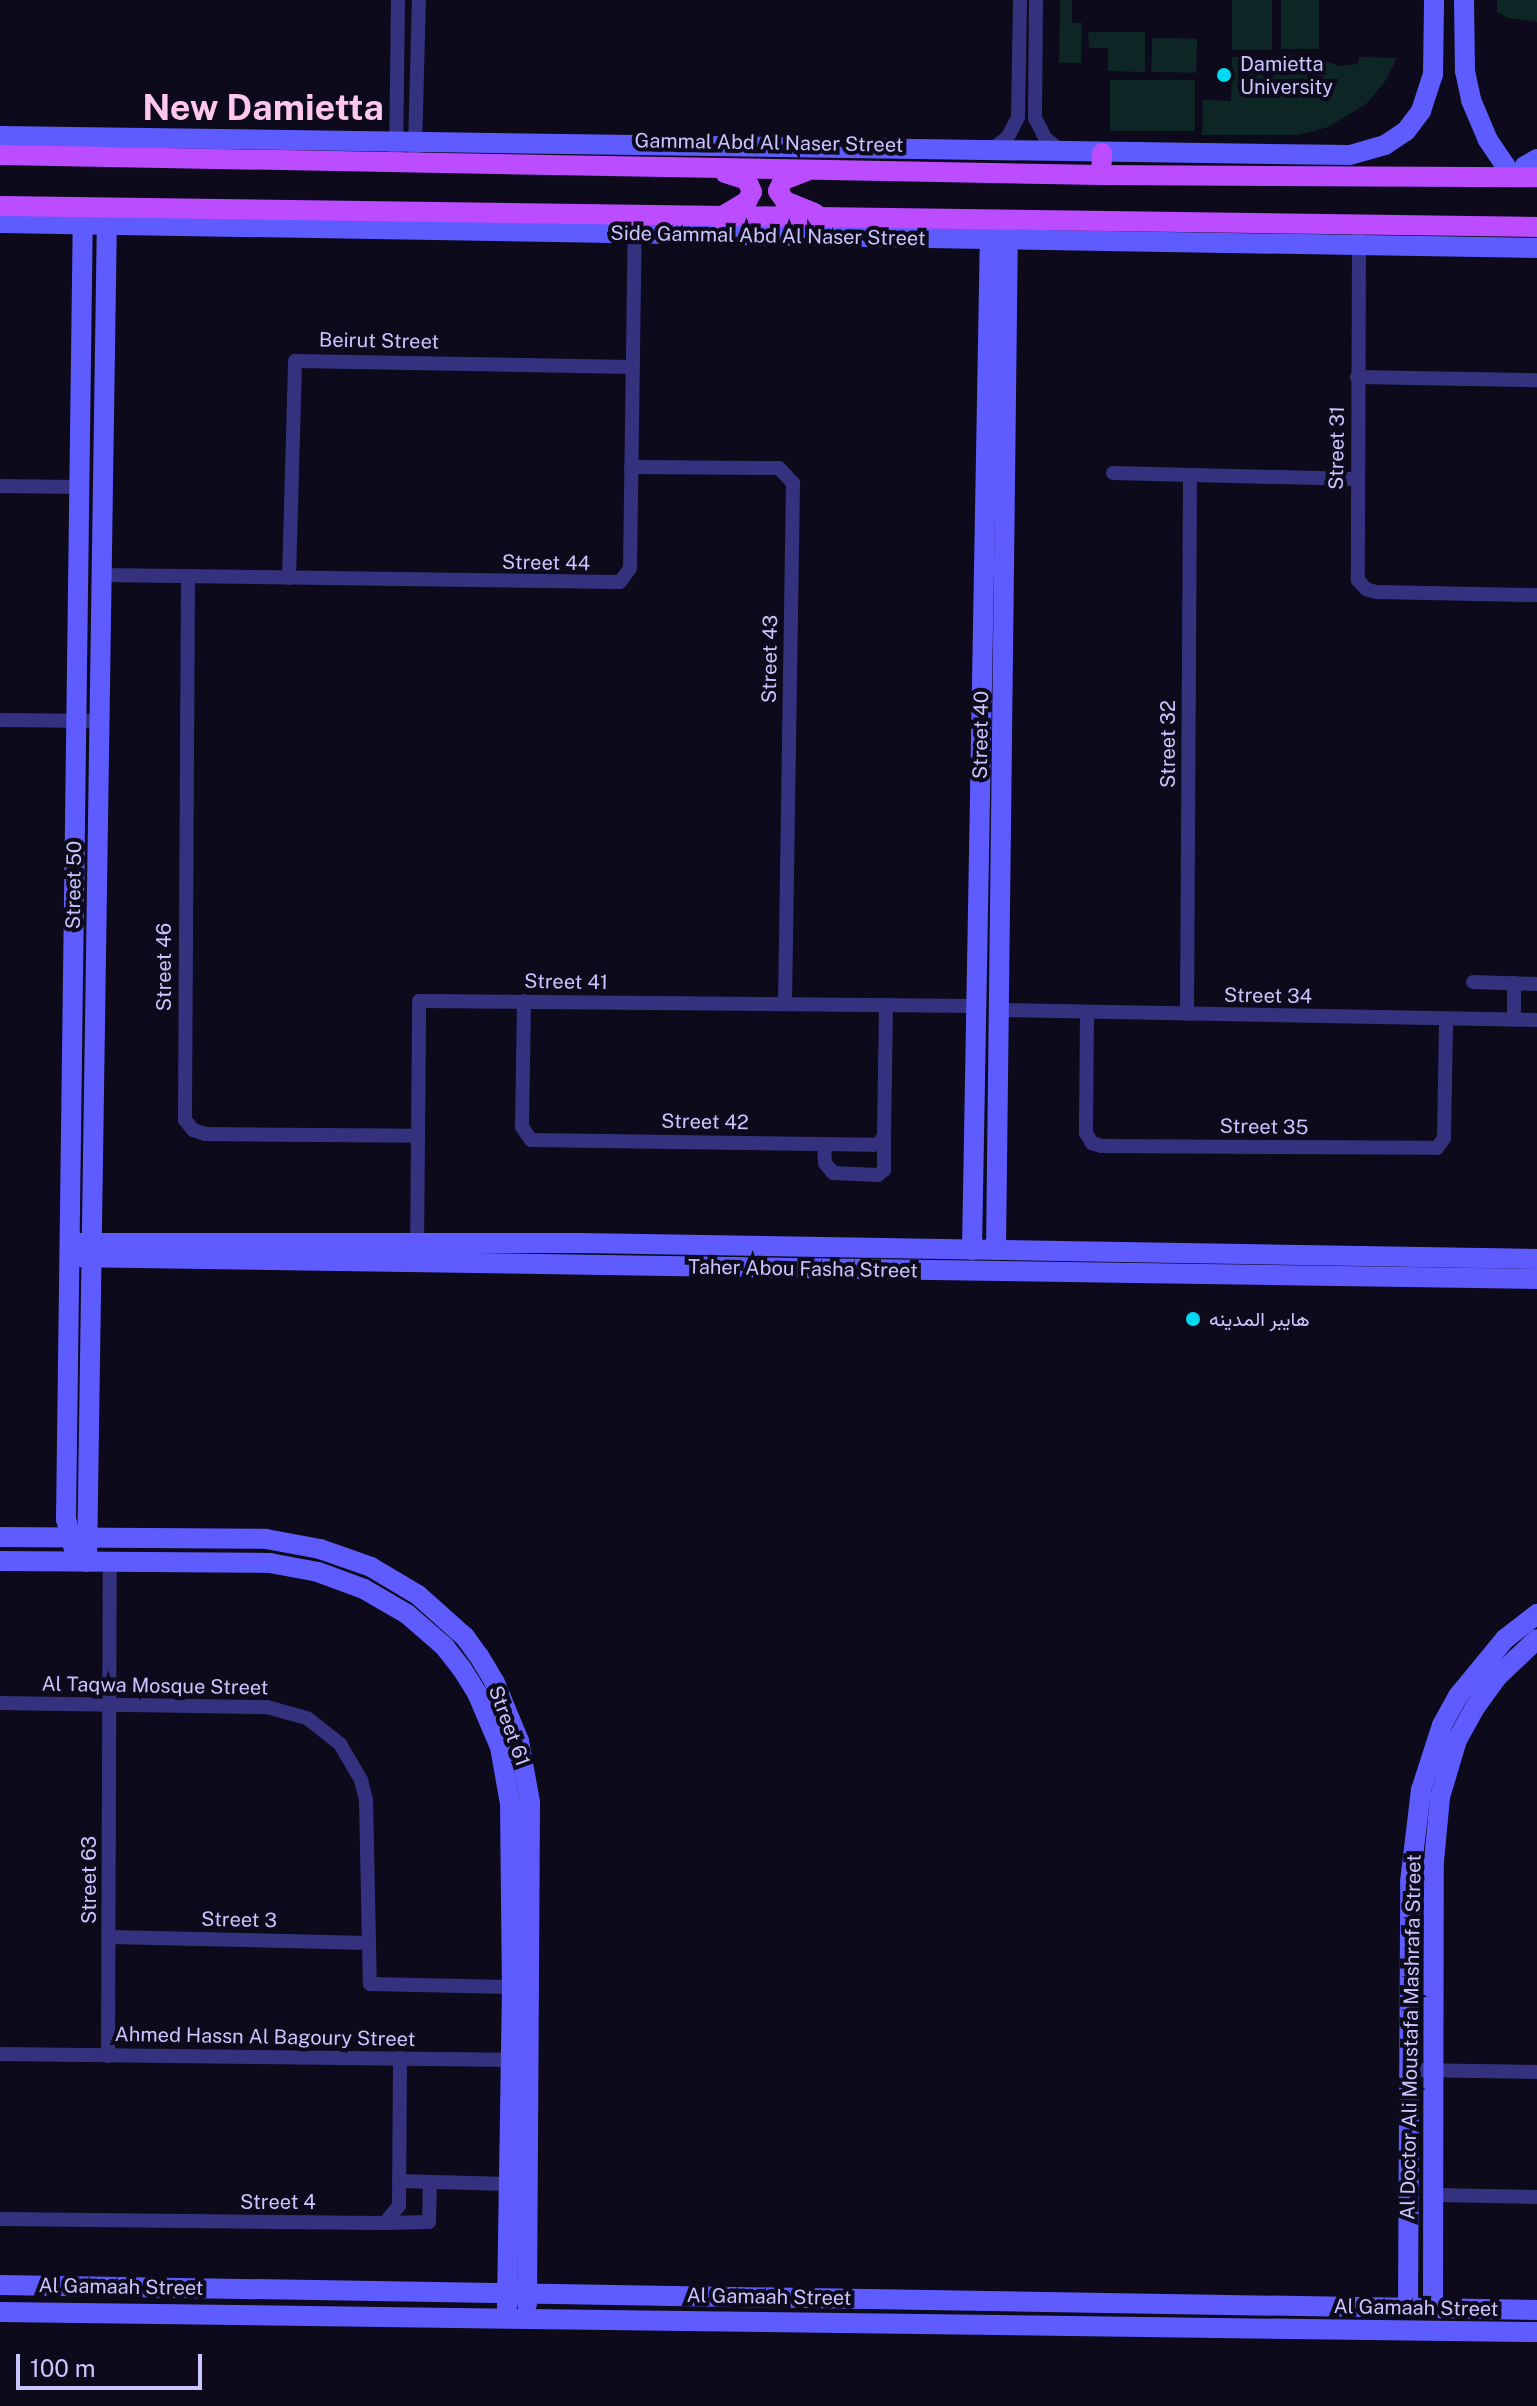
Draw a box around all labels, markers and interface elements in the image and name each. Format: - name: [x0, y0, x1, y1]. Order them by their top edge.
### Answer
- place label: Damietta University: [1240, 52, 1333, 99]
- marker: Damietta University: [1215, 66, 1233, 84]
- district label: New Damietta: [142, 86, 384, 130]
- street label: Gammal Abd Al Naser Street: [634, 129, 904, 157]
- street label: Side Gammal Abd Al Naser Street: [610, 221, 926, 251]
- street label: Beirut Street: [319, 328, 439, 354]
- street label: Street 31: [1324, 406, 1350, 490]
- street label: Street 44: [502, 550, 590, 576]
- street label: Street 43: [757, 615, 783, 703]
- street label: Street 40: [968, 691, 994, 779]
- street label: Street 32: [1156, 700, 1180, 788]
- street label: Street 50: [61, 841, 87, 929]
- street label: Street 46: [152, 923, 176, 1011]
- street label: Street 41: [524, 969, 608, 995]
- street label: Street 34: [1224, 983, 1312, 1009]
- street label: Street 42: [661, 1109, 749, 1135]
- street label: Street 35: [1219, 1114, 1309, 1140]
- street label: Taher Abou Fasha Street: [688, 1255, 918, 1283]
- place label: هايبر المدينه: [1209, 1307, 1310, 1331]
- marker: هايبر المدينه: [1184, 1310, 1202, 1328]
- street label: Al Taqwa Mosque Street: [41, 1672, 269, 1700]
- street label: Street 61: [483, 1682, 535, 1770]
- street label: Street 63: [77, 1836, 101, 1924]
- street label: Al Doctor Ali Moustafa Mashrafa Street: [1396, 1854, 1426, 2220]
- street label: Street 3: [201, 1907, 277, 1933]
- street label: Ahmed Hassn Al Bagoury Street: [114, 2022, 416, 2052]
- street label: Street 4: [240, 2190, 316, 2214]
- street label: Al Gamaah Street: [38, 2274, 204, 2300]
- street label: Al Gamaah Street: [686, 2284, 852, 2310]
- street label: Al Gamaah Street: [1333, 2295, 1499, 2321]
- scale bar: [20, 2338, 206, 2388]
- text: 100 m: [30, 2354, 96, 2382]

